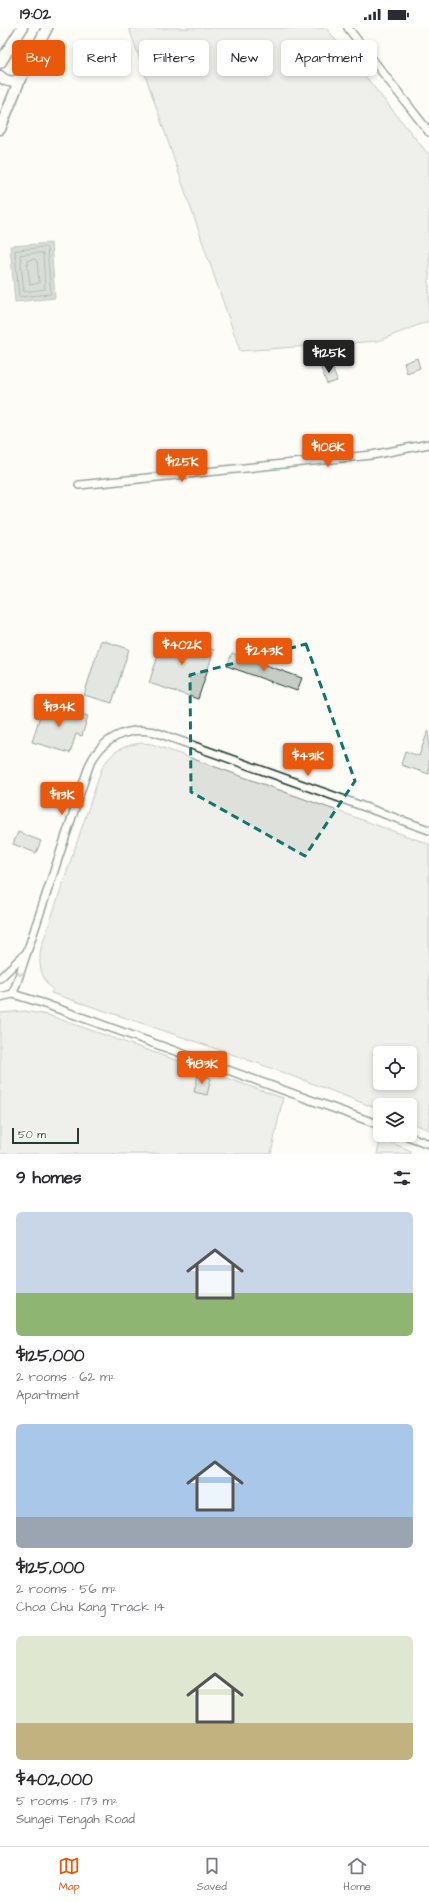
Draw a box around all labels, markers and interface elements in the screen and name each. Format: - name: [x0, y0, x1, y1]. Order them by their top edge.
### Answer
- text: 19:02: [20, 4, 51, 25]
- chip: Buy: [12, 40, 65, 76]
- chip: Rent: [73, 40, 131, 76]
- chip: Filters: [139, 40, 209, 76]
- chip: New: [217, 40, 273, 76]
- chip: Apartment: [281, 40, 377, 76]
- pin: $125K: [301, 340, 357, 374]
- text: $125K: [312, 344, 346, 362]
- pin: $108K: [300, 434, 356, 468]
- text: $108K: [311, 438, 345, 456]
- pin: $125K: [154, 449, 210, 483]
- text: $125K: [165, 453, 199, 471]
- pin: $402K: [154, 632, 210, 666]
- text: $402K: [162, 636, 202, 654]
- pin: $243K: [236, 638, 292, 672]
- text: $243K: [245, 642, 283, 660]
- pin: $134K: [31, 694, 87, 728]
- text: $134K: [43, 698, 75, 716]
- pin: $431K: [280, 743, 336, 777]
- text: $431K: [292, 747, 324, 765]
- pin: $113K: [34, 782, 90, 816]
- text: $113K: [49, 786, 75, 804]
- one-way arrow: [17, 969, 25, 976]
- map controls: [373, 1046, 417, 1142]
- button: locate: [373, 1046, 417, 1090]
- pin: $183K: [174, 1051, 230, 1085]
- text: $183K: [186, 1055, 218, 1073]
- button: layers: [373, 1098, 417, 1142]
- scale bar: [12, 1126, 79, 1145]
- text: 50 m: [18, 1127, 46, 1142]
- text: 9 homes: [16, 1166, 81, 1190]
- icon: filters: [391, 1167, 413, 1189]
- icon: home: [179, 1238, 251, 1310]
- text: $125,000: [16, 1344, 85, 1368]
- text: 2 rooms · 62 m²: [16, 1368, 115, 1386]
- text: Apartment: [16, 1386, 80, 1404]
- icon: home: [179, 1450, 251, 1522]
- text: $125,000: [16, 1556, 85, 1580]
- text: 2 rooms · 56 m²: [16, 1580, 117, 1598]
- text: Choa Chu Kang Track 14: [16, 1598, 165, 1616]
- icon: home: [179, 1662, 251, 1734]
- text: $402,000: [16, 1768, 93, 1792]
- text: 5 rooms · 173 m²: [16, 1792, 118, 1810]
- text: Sungei Tengah Road: [16, 1810, 135, 1828]
- tab: Map: [58, 1855, 80, 1894]
- tab: Saved: [197, 1855, 227, 1894]
- tab: Home: [343, 1855, 371, 1894]

